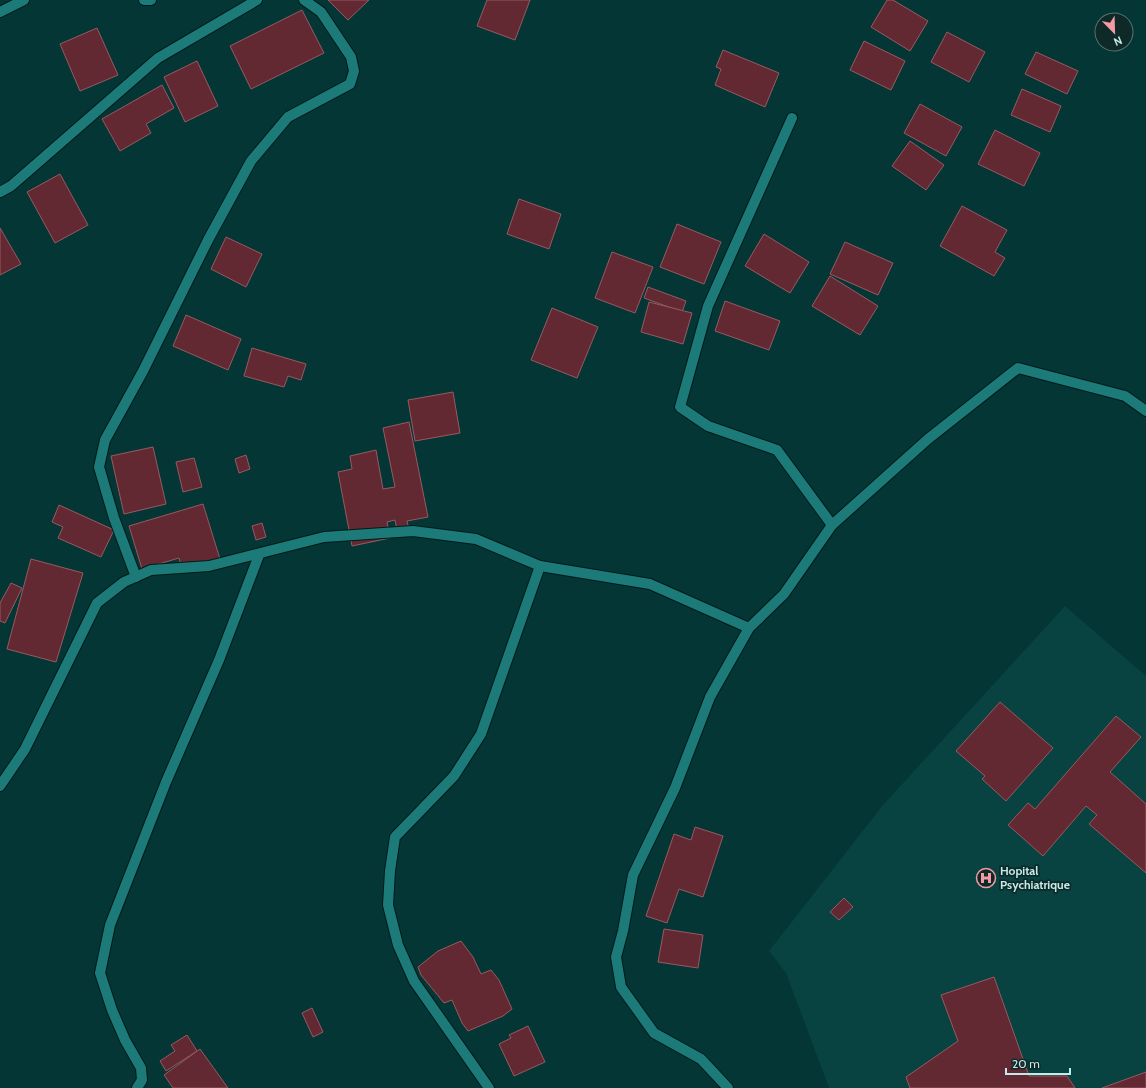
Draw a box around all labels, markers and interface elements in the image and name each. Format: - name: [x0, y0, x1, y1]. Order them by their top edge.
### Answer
- north arrow: [1094, 12, 1134, 52]
- text: N: [1112, 33, 1124, 49]
- place label: Hopital Psychiatrique: [1000, 863, 1070, 892]
- hospital icon: Hopital Psychiatrique: [975, 867, 997, 889]
- scale bar: [1006, 1050, 1070, 1076]
- text: 20 m: [1012, 1056, 1040, 1071]

